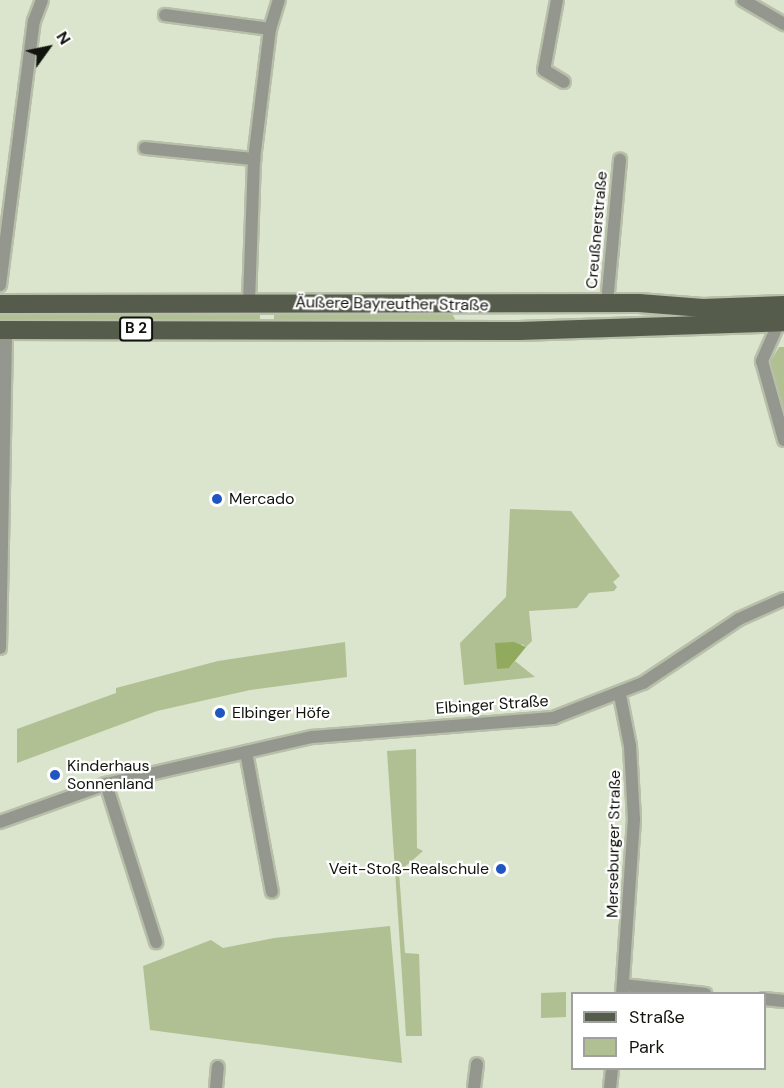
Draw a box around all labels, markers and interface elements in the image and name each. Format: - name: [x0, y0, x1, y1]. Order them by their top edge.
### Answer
- north arrow: [18, 18, 78, 78]
- text: N: [52, 27, 75, 49]
- street label: Creußnerstraße: [582, 170, 612, 290]
- street label: Äußere Bayreuther Straße: [295, 293, 489, 315]
- road number: B 2: [118, 317, 154, 341]
- place label: Mercado: [229, 489, 295, 509]
- marker: Mercado: [210, 492, 224, 506]
- street label: Elbinger Straße: [435, 691, 549, 719]
- place label: Elbinger Höfe: [232, 703, 330, 723]
- marker: Elbinger Höfe: [213, 706, 227, 720]
- place label: Kinderhaus Sonnenland: [67, 756, 154, 794]
- marker: Kinderhaus Sonnenland: [48, 768, 62, 782]
- street label: Merseburger Straße: [603, 770, 625, 918]
- place label: Veit-Stoß-Realschule: [329, 859, 489, 879]
- marker: Veit-Stoß-Realschule: [494, 862, 508, 876]
- legend: [571, 992, 766, 1070]
- text: Straße: [629, 1005, 685, 1029]
- text: Park: [629, 1035, 665, 1059]

